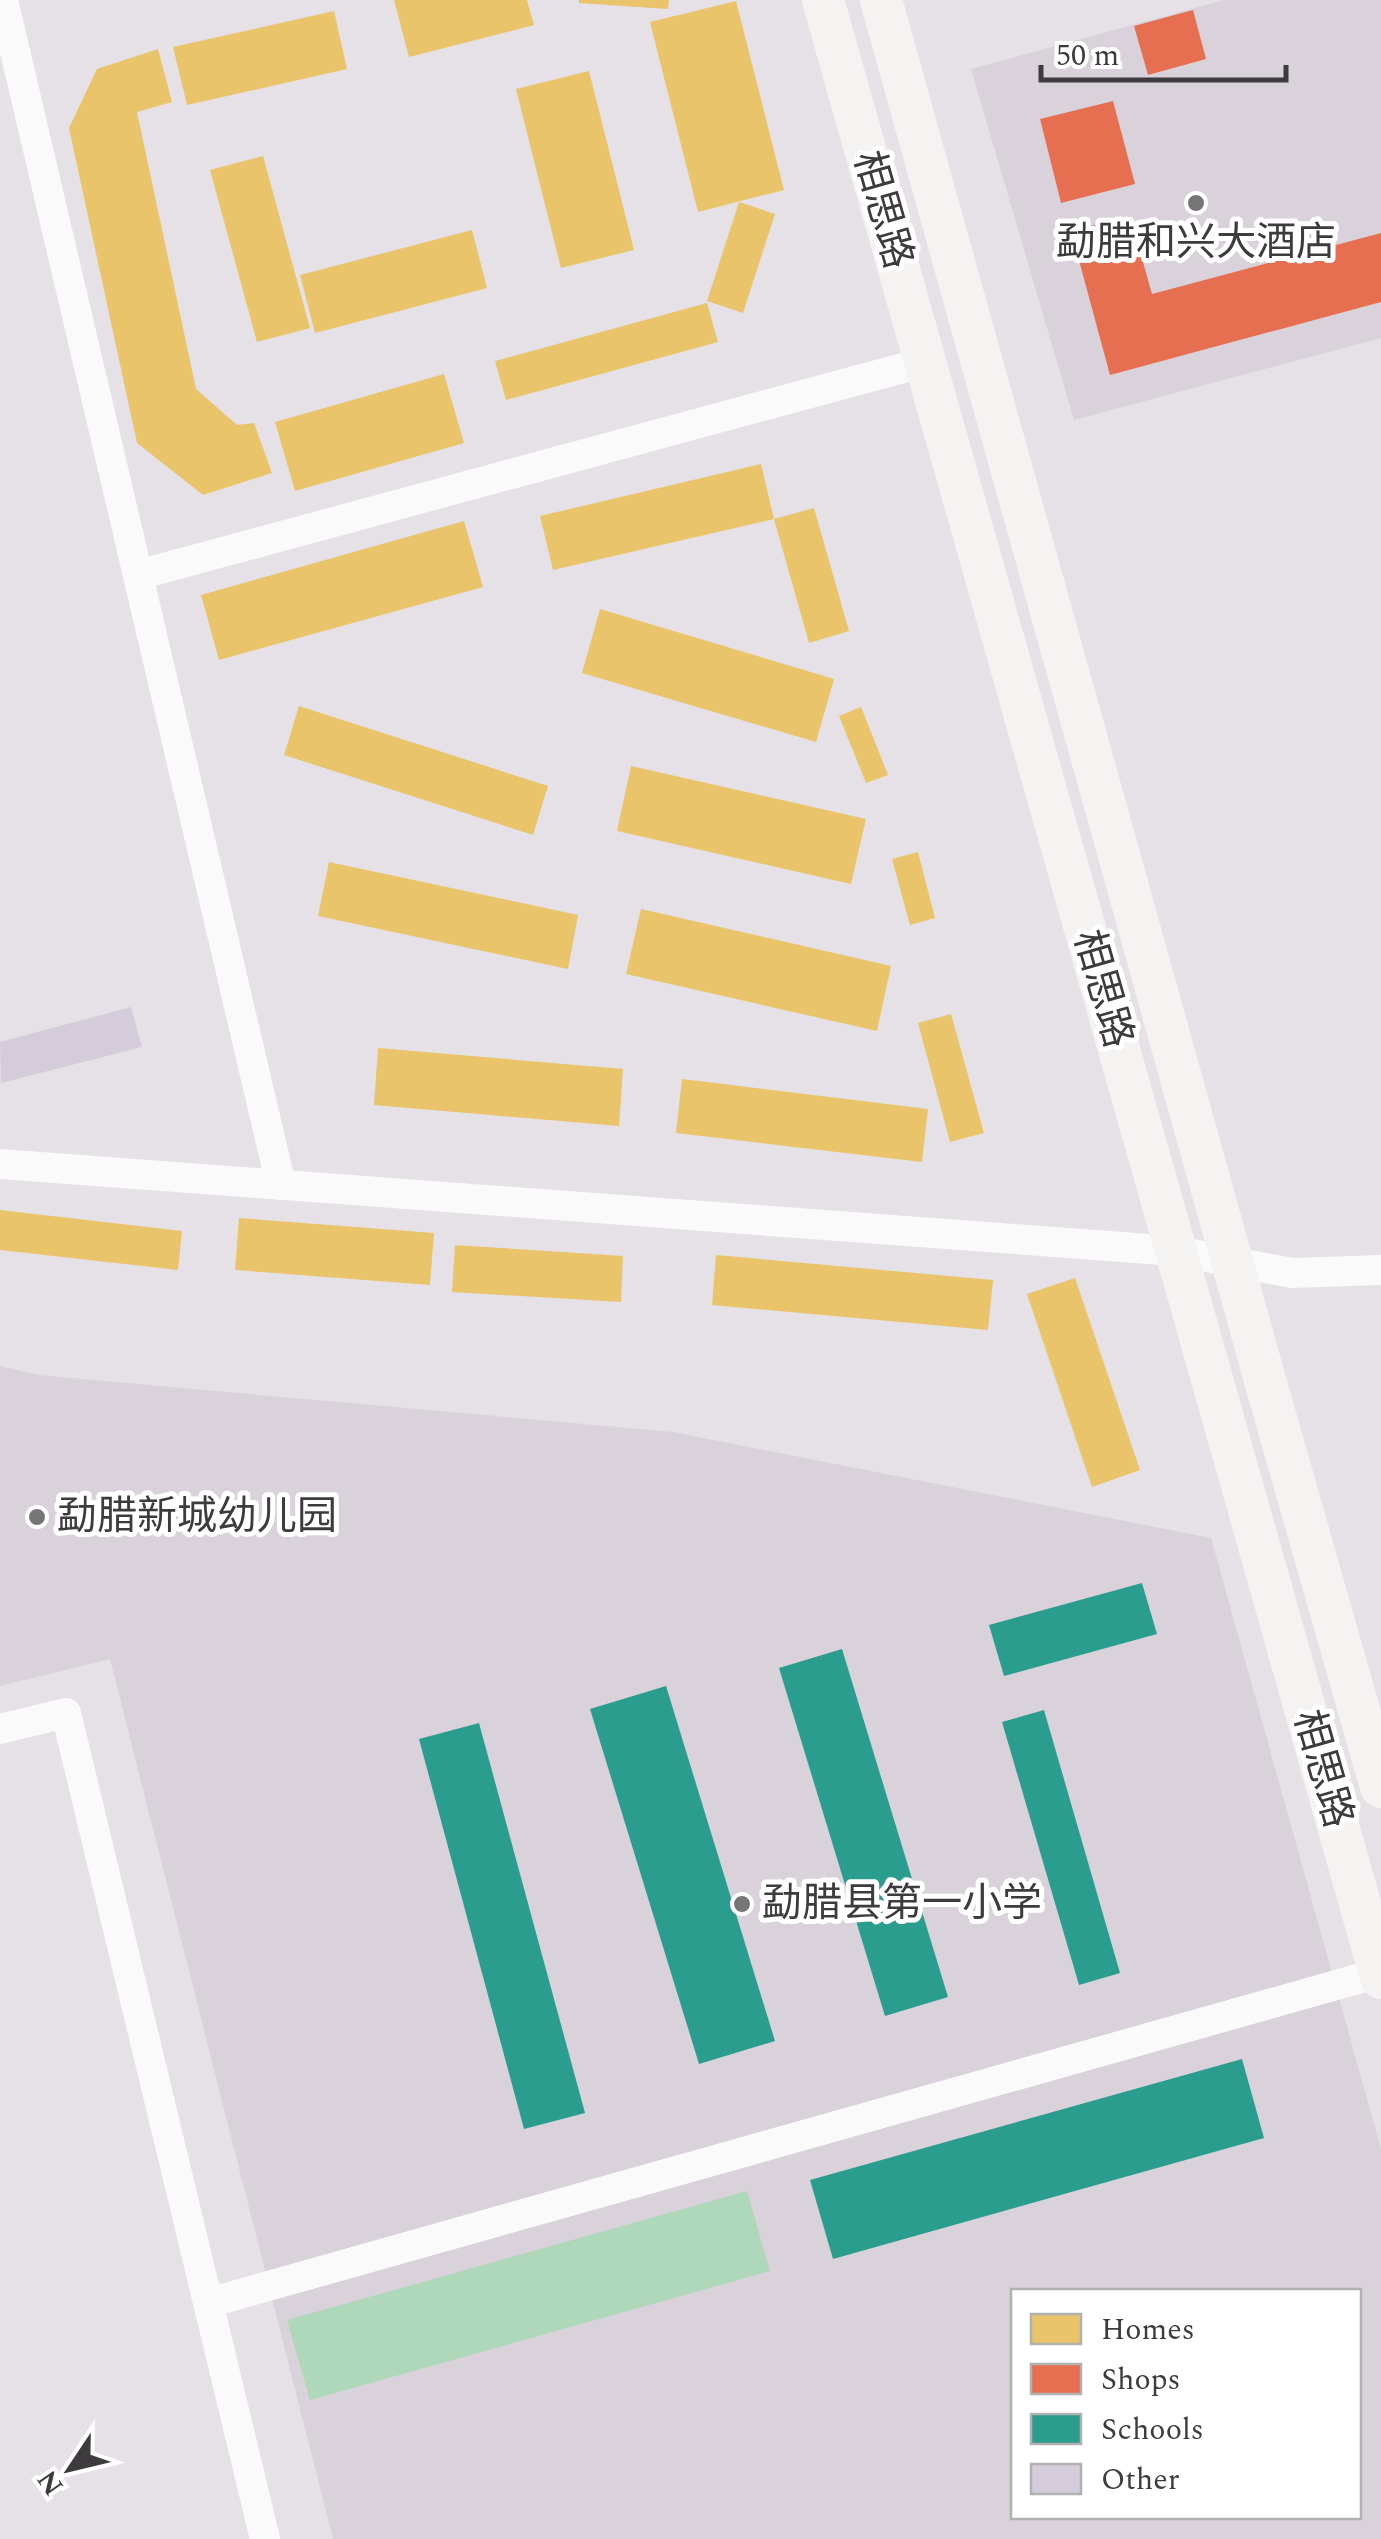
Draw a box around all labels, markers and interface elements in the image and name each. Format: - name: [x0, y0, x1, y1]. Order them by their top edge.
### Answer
- scale bar: [1041, 20, 1286, 82]
- text: 50 m: [1056, 33, 1119, 79]
- street label: 相思路: [836, 144, 928, 276]
- marker: 勐腊和兴大酒店: [1185, 192, 1207, 214]
- place label: 勐腊和兴大酒店: [1056, 213, 1336, 274]
- street label: 相思路: [1056, 923, 1148, 1055]
- place label: 勐腊新城幼儿园: [57, 1487, 337, 1548]
- marker: 勐腊新城幼儿园: [26, 1506, 48, 1528]
- street label: 相思路: [1276, 1703, 1368, 1835]
- place label: 勐腊县第一小学: [762, 1874, 1042, 1935]
- marker: 勐腊县第一小学: [731, 1893, 753, 1915]
- legend: [1011, 2289, 1361, 2519]
- text: Homes: [1101, 2307, 1195, 2353]
- text: Shops: [1101, 2357, 1181, 2403]
- text: Schools: [1101, 2407, 1204, 2453]
- north arrow: [20, 2419, 120, 2519]
- text: Other: [1101, 2457, 1180, 2503]
- text: N: [27, 2461, 75, 2504]

